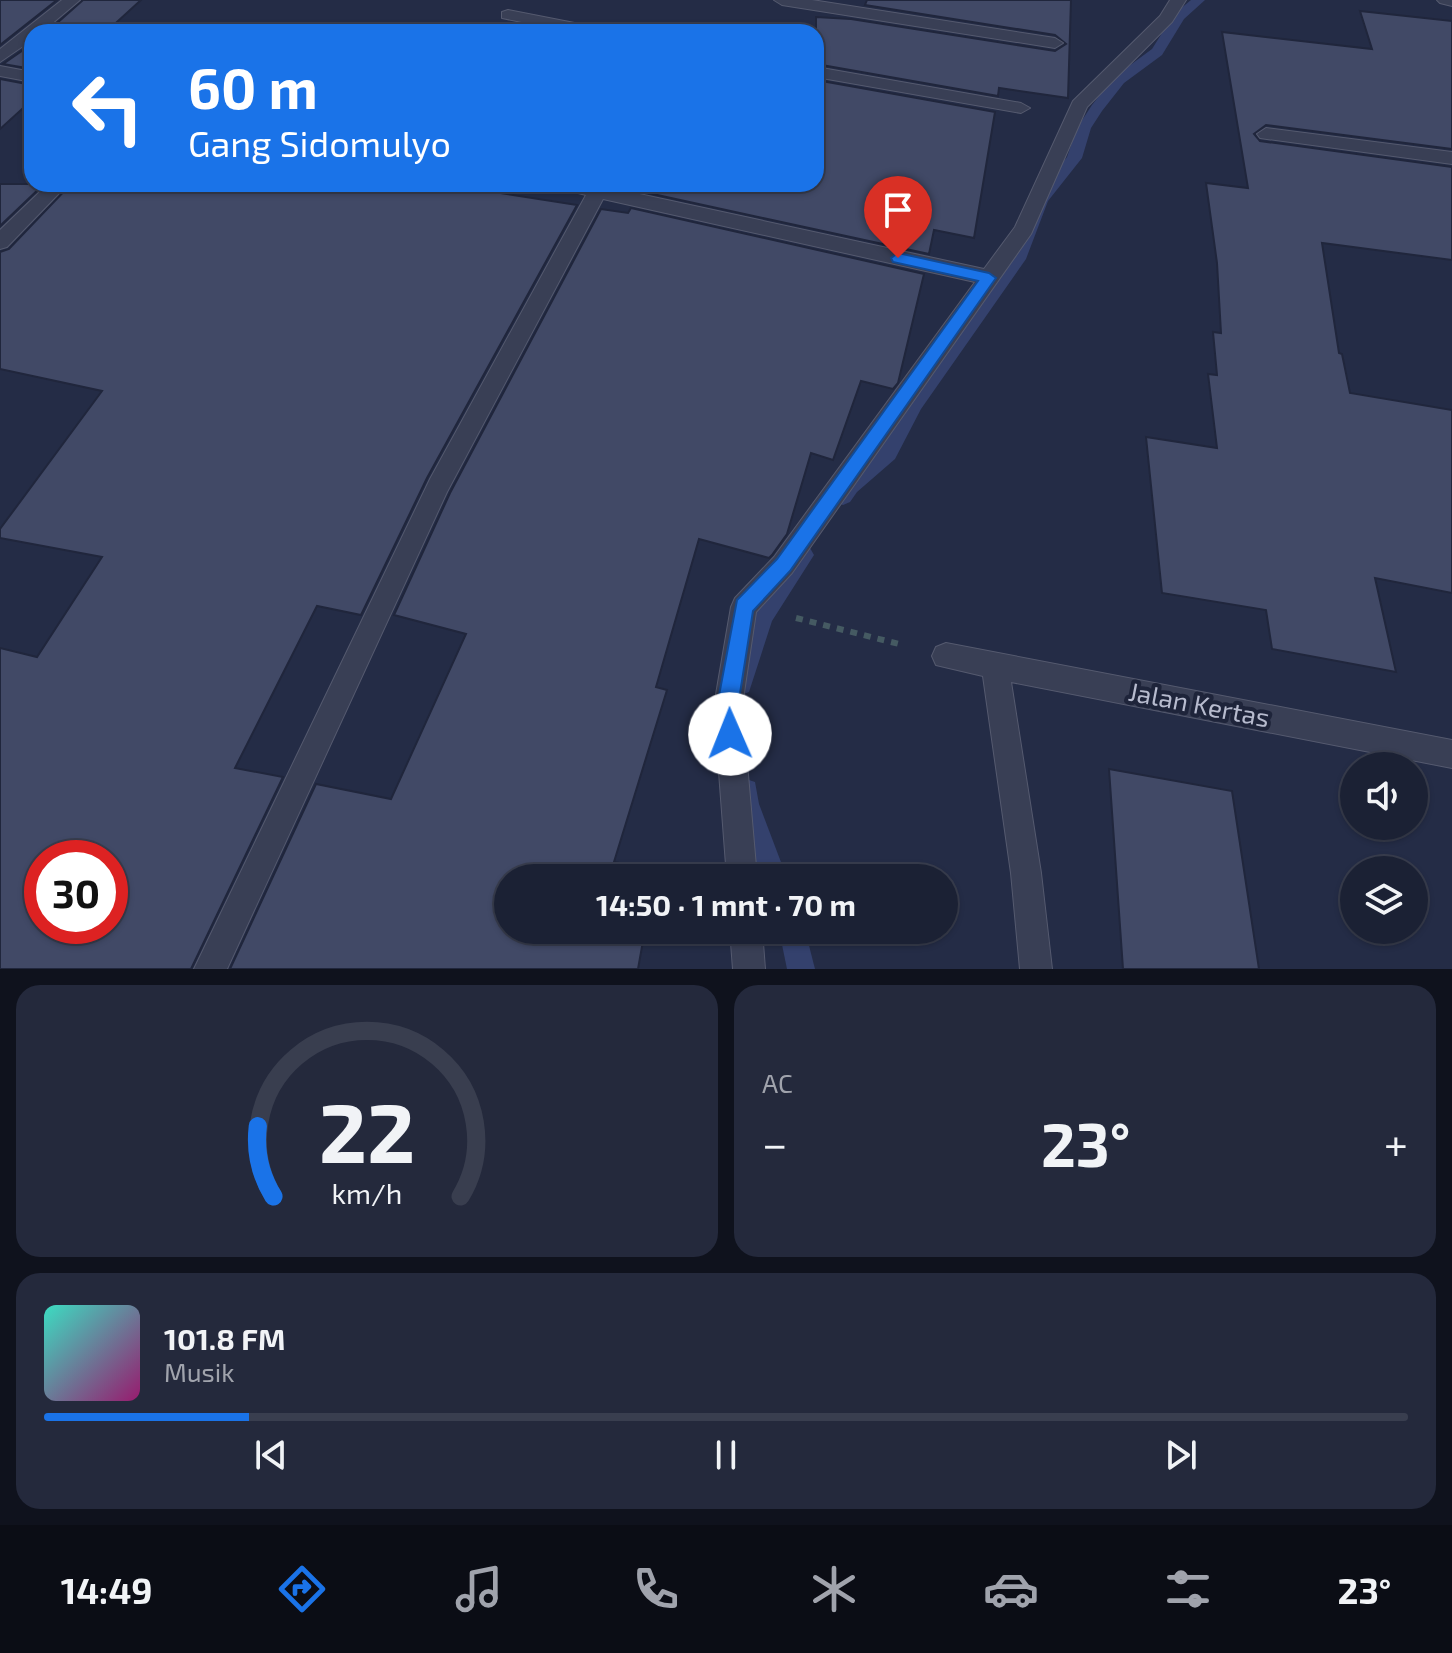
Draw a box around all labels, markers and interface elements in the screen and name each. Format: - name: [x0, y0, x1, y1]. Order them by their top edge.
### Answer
- text: 60 m: [188, 53, 318, 120]
- icon: left: [56, 56, 160, 160]
- text: Gang Sidomulyo: [188, 121, 451, 164]
- pin: [864, 176, 932, 258]
- icon: arrive: [876, 188, 920, 232]
- street label: Jalan Kertas: [1126, 675, 1272, 732]
- position arrow: [688, 692, 772, 776]
- map controls: [1340, 752, 1428, 944]
- button: sound: [1340, 752, 1428, 840]
- speed limit sign: 30: [24, 840, 128, 944]
- button: layers: [1340, 856, 1428, 944]
- text: 14:50 · 1 mnt · 70 m: [596, 886, 856, 922]
- text: AC: [762, 1067, 793, 1098]
- text: 22: [319, 1080, 415, 1180]
- text: 23°: [1041, 1107, 1131, 1179]
- text: −: [762, 1116, 788, 1169]
- text: +: [1384, 1116, 1408, 1169]
- text: km/h: [332, 1175, 402, 1210]
- text: 101.8 FM: [164, 1320, 286, 1356]
- text: Musik: [164, 1356, 235, 1387]
- icon: previous: [249, 1433, 293, 1477]
- icon: pause: [704, 1433, 748, 1477]
- icon: next: [1159, 1433, 1203, 1477]
- icon: directions: [274, 1561, 330, 1617]
- icon: music: [451, 1561, 507, 1617]
- icon: phone: [628, 1561, 684, 1617]
- icon: climate: [806, 1561, 862, 1617]
- icon: car: [983, 1561, 1039, 1617]
- icon: filters: [1160, 1561, 1216, 1617]
- text: 14:49: [61, 1568, 153, 1611]
- text: 23°: [1338, 1568, 1391, 1611]

